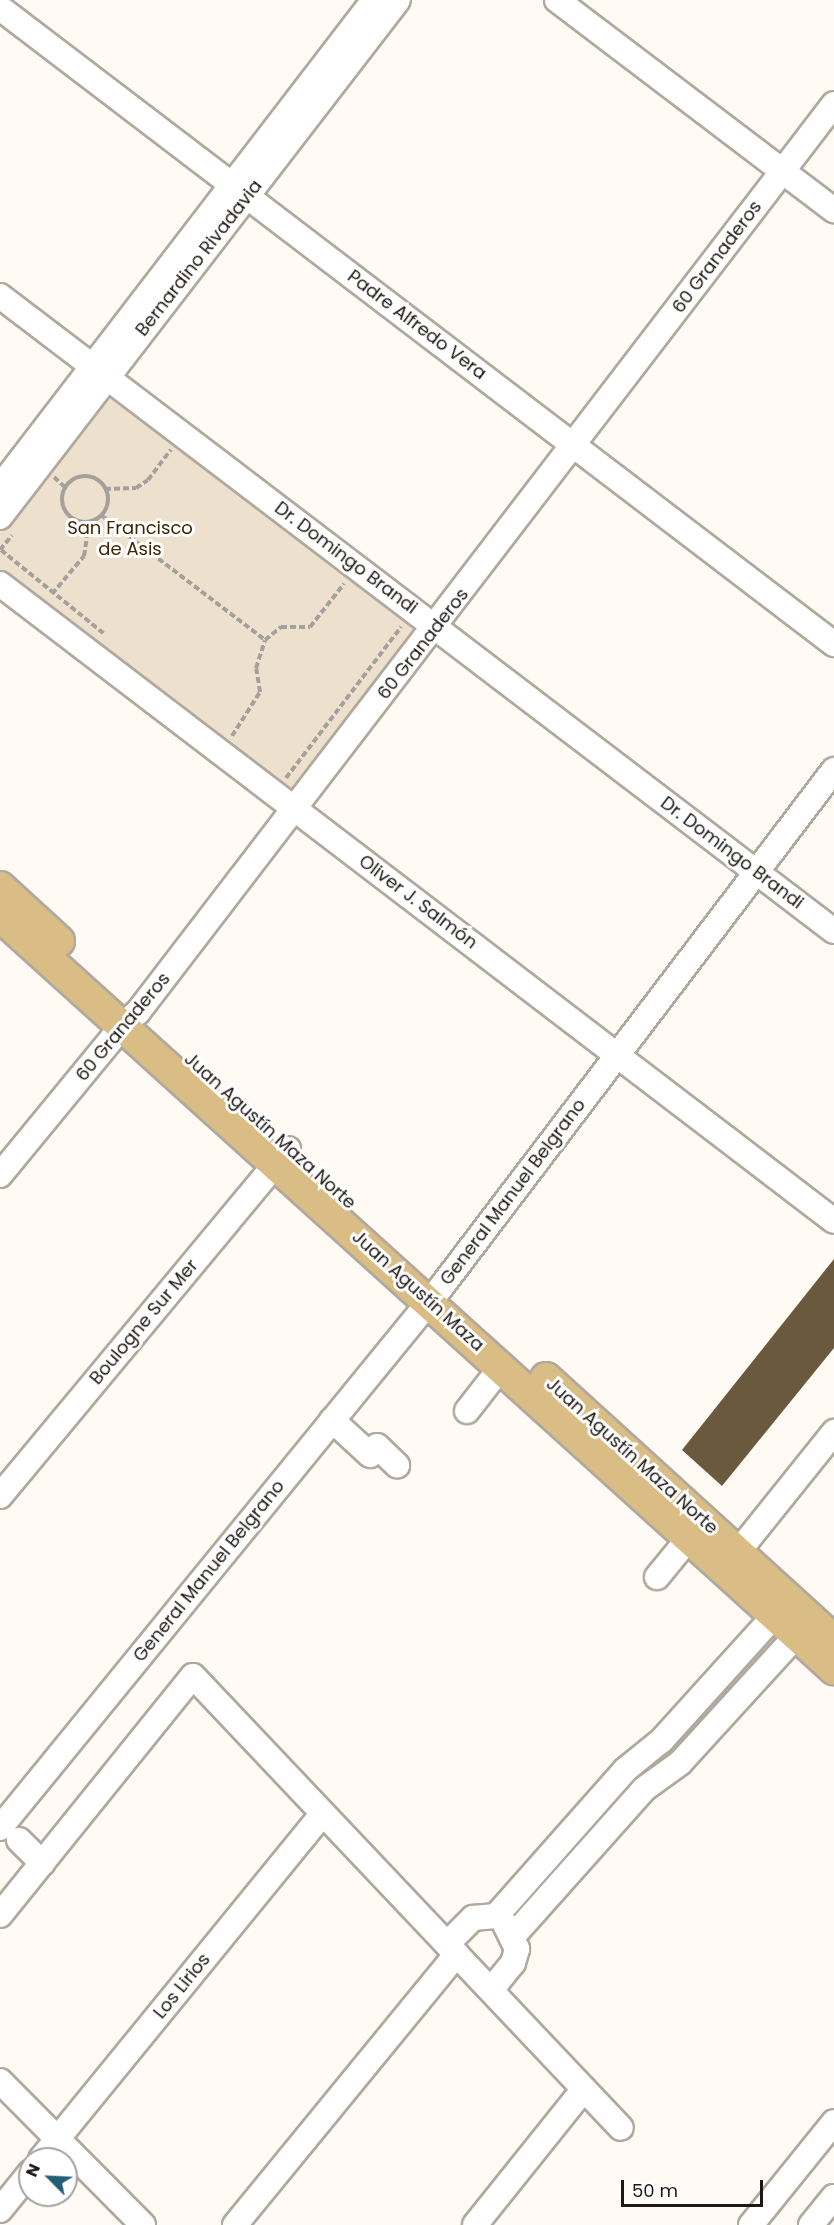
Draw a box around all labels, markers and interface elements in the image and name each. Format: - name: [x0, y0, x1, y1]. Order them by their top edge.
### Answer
- street label: Bernardino Rivadavia: [131, 176, 267, 340]
- street label: 60 Granaderos: [668, 197, 766, 317]
- street label: Padre Alfredo Vera: [343, 266, 491, 384]
- street label: Dr. Domingo Brandi: [270, 497, 422, 619]
- park label: San Francisco de Asis: [67, 518, 193, 560]
- street label: 60 Granaderos: [373, 584, 473, 704]
- street label: Dr. Domingo Brandi: [656, 792, 808, 914]
- street label: Oliver J. Salmón: [355, 850, 481, 954]
- street label: 60 Granaderos: [71, 968, 175, 1086]
- street label: Juan Agustín Maza Norte: [180, 1048, 360, 1214]
- street label: General Manuel Belgrano: [436, 1095, 590, 1289]
- street label: Juan Agustín Maza: [348, 1226, 488, 1356]
- street label: Boulogne Sur Mer: [85, 1255, 203, 1389]
- street label: Juan Agustín Maza Norte: [542, 1373, 722, 1539]
- street label: General Manuel Belgrano: [129, 1476, 289, 1666]
- street label: Los Lirios: [149, 1949, 215, 2023]
- north arrow: [18, 2147, 78, 2207]
- text: N: [20, 2160, 46, 2180]
- scale bar: [624, 2168, 766, 2206]
- text: 50 m: [632, 2178, 678, 2203]

